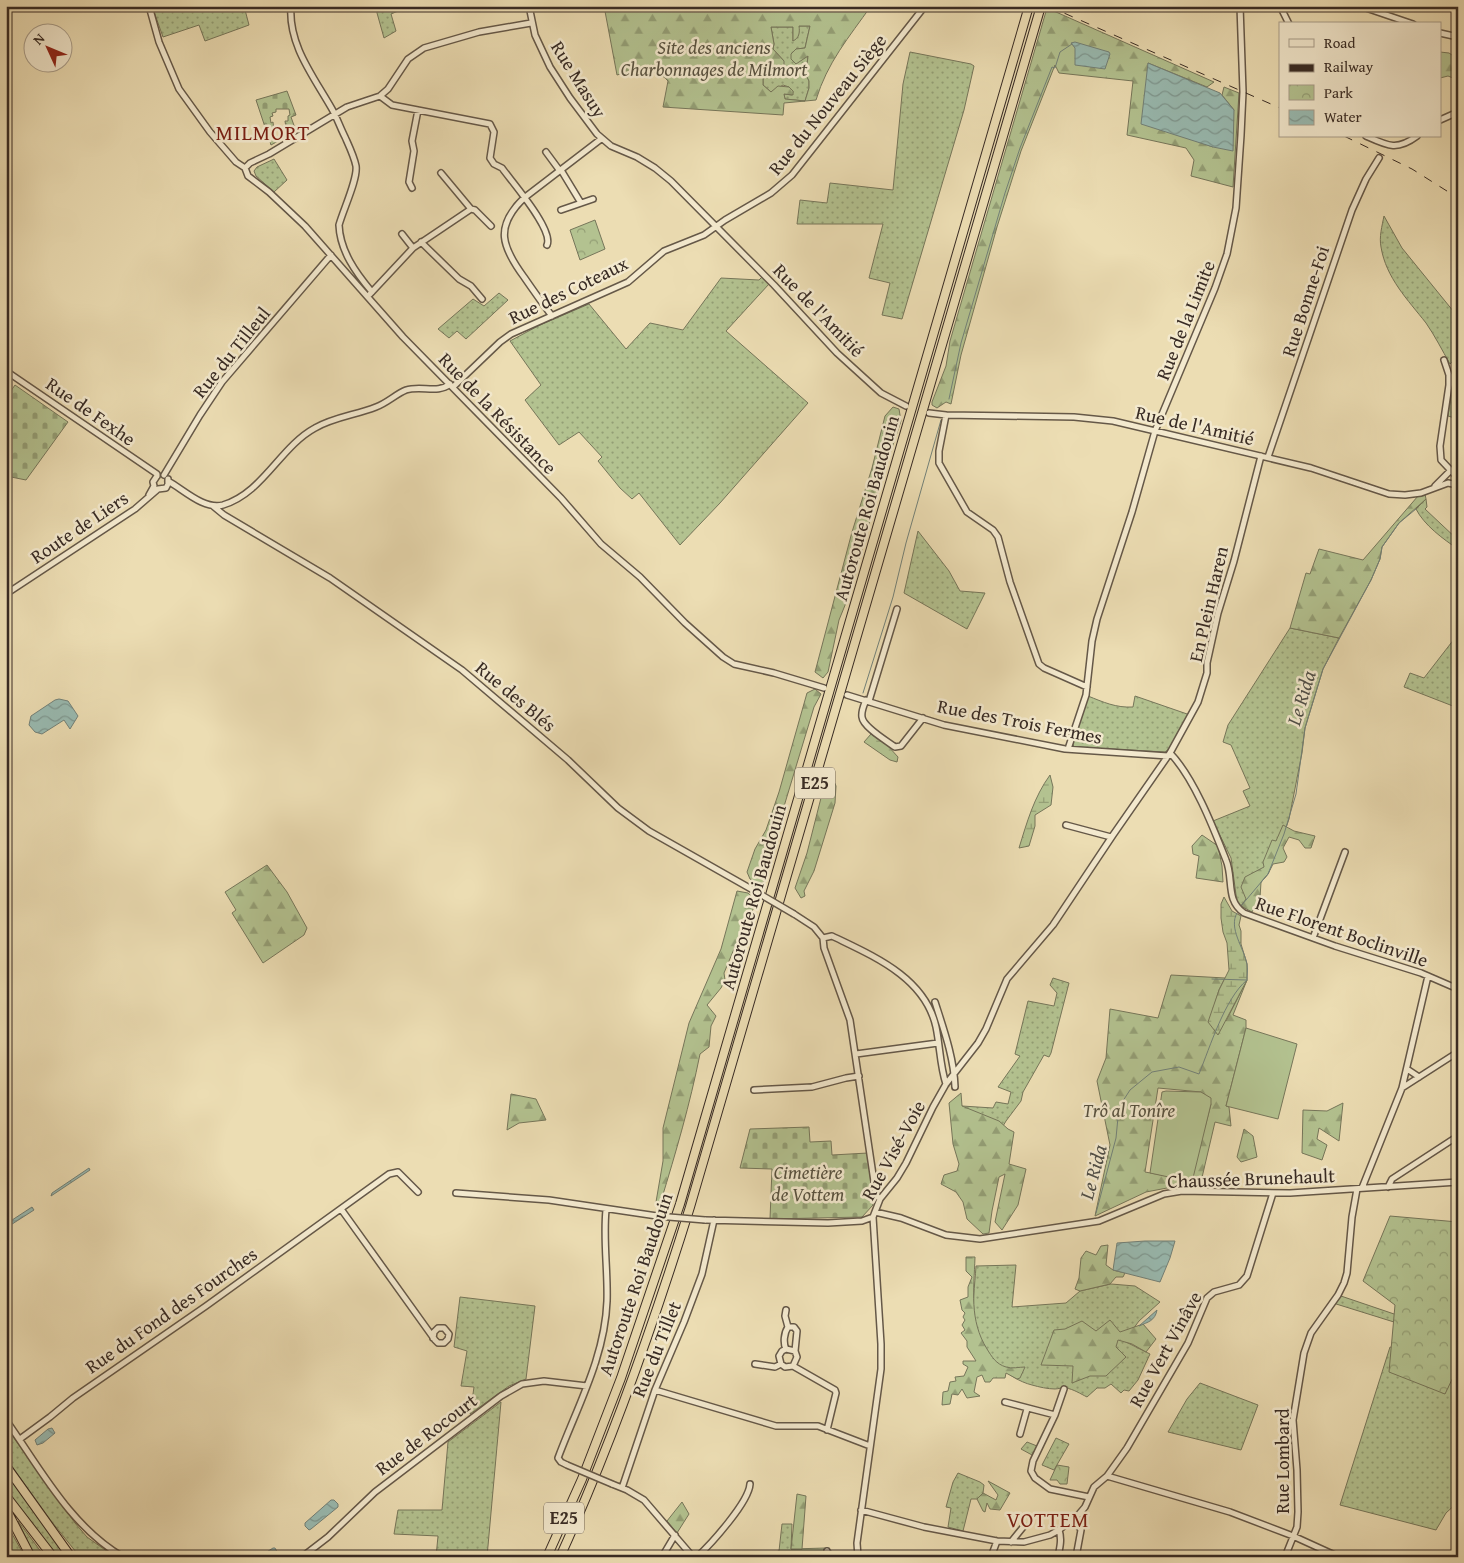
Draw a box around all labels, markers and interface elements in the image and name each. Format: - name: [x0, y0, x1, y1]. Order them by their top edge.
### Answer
- north arrow: [22, 22, 72, 72]
- legend: [1279, 22, 1442, 138]
- street label: Rue du Nouveau Siège: [761, 27, 893, 181]
- text: N: [28, 28, 50, 49]
- text: Road: [1324, 32, 1355, 53]
- park label: Site des anciens Charbonnages de Milmort: [621, 33, 808, 83]
- street label: Rue Masuy: [544, 35, 614, 123]
- text: Railway: [1324, 56, 1374, 77]
- text: Park: [1324, 82, 1353, 103]
- text: Water: [1324, 106, 1362, 127]
- district label: MILMORT: [216, 117, 310, 148]
- street label: Rue Bonne-Foi: [1274, 242, 1336, 360]
- street label: Rue des Coteaux: [504, 249, 633, 331]
- street label: Rue de la Limite: [1148, 256, 1222, 384]
- street label: Rue de l'Amitié: [767, 257, 871, 363]
- street label: Rue du Tilleul: [185, 300, 277, 404]
- street label: Rue de la Résistance: [432, 346, 564, 480]
- street label: Rue de Fexhe: [40, 370, 142, 452]
- street label: Rue de l'Amitié: [1133, 398, 1257, 452]
- street label: Autoroute Roi Baudouin: [826, 412, 906, 604]
- street label: Route de Liers: [24, 484, 134, 570]
- street label: En Plein Haren: [1181, 543, 1235, 665]
- street label: Rue des Blés: [470, 654, 562, 738]
- water label: Le Rida: [1278, 666, 1323, 730]
- street label: Rue des Trois Fermes: [935, 691, 1105, 751]
- road number: E25: [795, 768, 835, 798]
- street label: Autoroute Roi Baudouin: [713, 801, 793, 993]
- street label: Rue Florent Boclinville: [1252, 888, 1432, 974]
- street label: Rue Visé-Voie: [854, 1095, 932, 1205]
- park label: Trô al Tonîre: [1083, 1096, 1176, 1124]
- water label: Le Rida: [1071, 1140, 1114, 1204]
- park label: Cimetière de Vottem: [772, 1158, 845, 1208]
- street label: Chaussée Brunehault: [1167, 1161, 1336, 1195]
- street label: Autoroute Roi Baudouin: [591, 1188, 680, 1379]
- street label: Rue du Fond des Fourches: [79, 1240, 263, 1380]
- street label: Rue Vert Vinâve: [1122, 1286, 1208, 1412]
- street label: Rue du Tillet: [624, 1297, 688, 1401]
- street label: Rue de Rocourt: [369, 1386, 483, 1482]
- street label: Rue Lombard: [1268, 1407, 1296, 1514]
- road number: E25: [544, 1502, 584, 1534]
- district label: VOTTEM: [1006, 1504, 1090, 1535]

